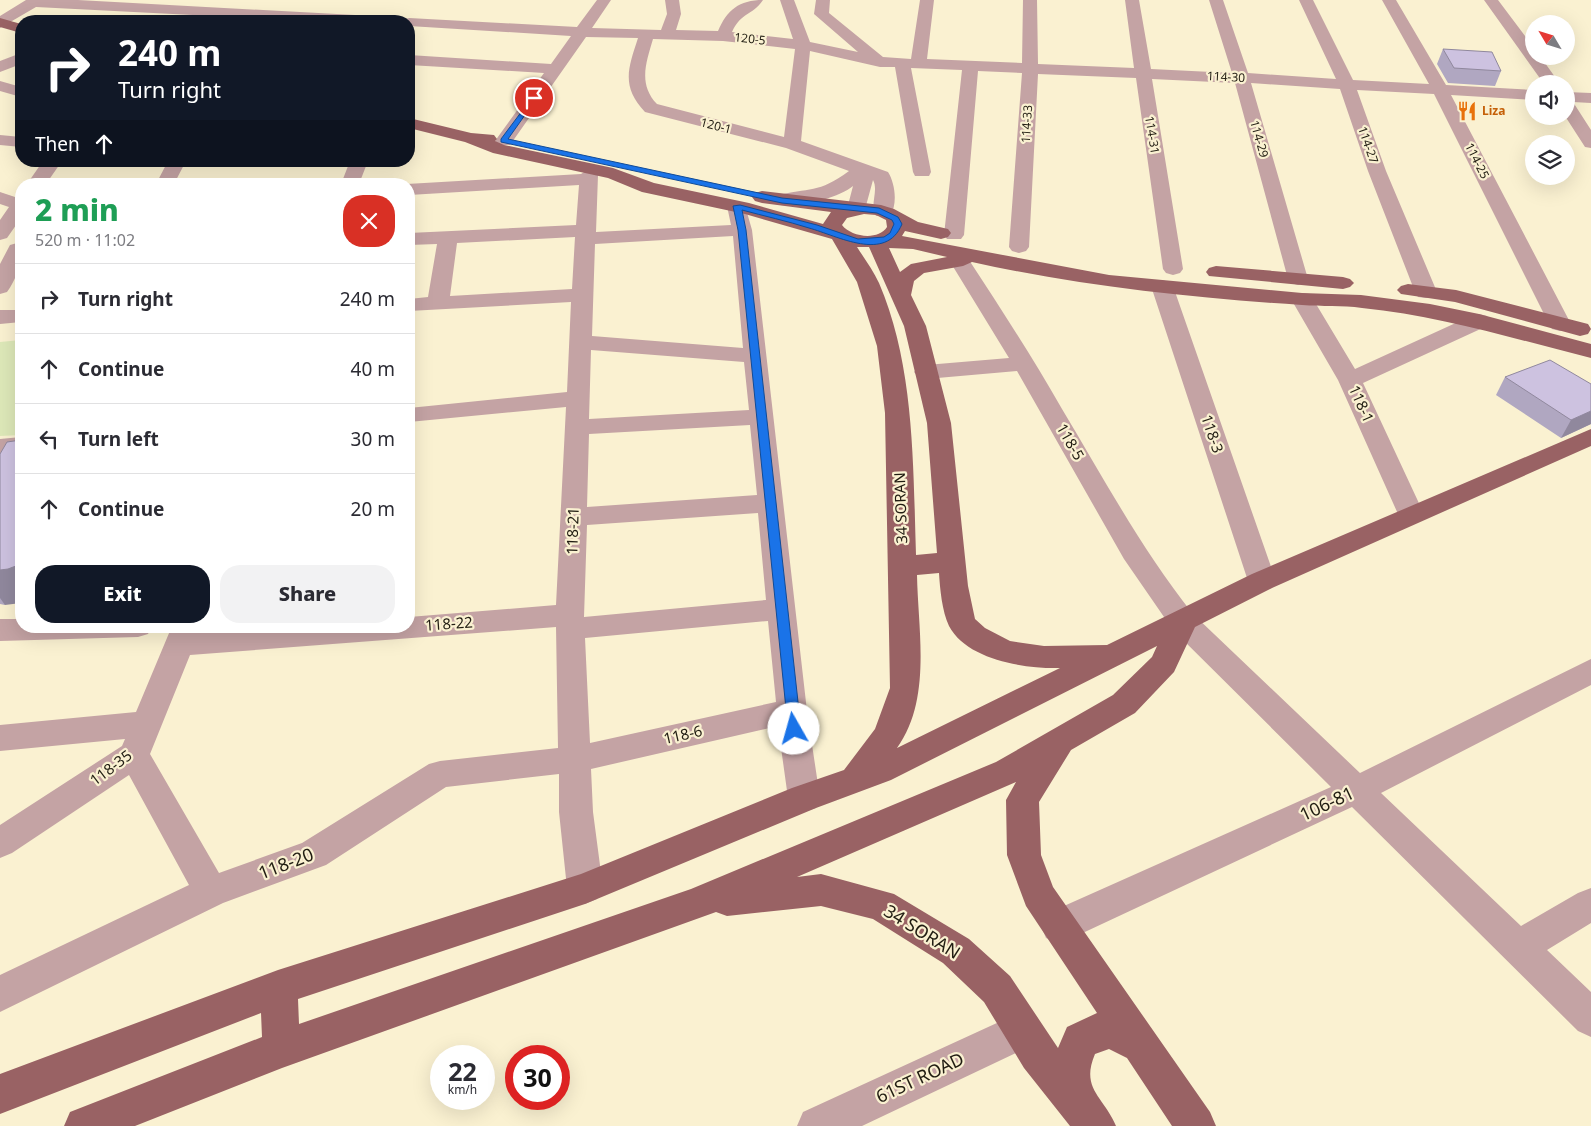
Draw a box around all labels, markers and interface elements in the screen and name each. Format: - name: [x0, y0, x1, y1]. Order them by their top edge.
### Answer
- north arrow: [1525, 15, 1575, 65]
- map controls: [1525, 15, 1575, 185]
- street label: 120-5: [734, 28, 767, 49]
- text: 240 m: [118, 29, 221, 76]
- icon: right: [35, 35, 100, 100]
- street label: 114-30: [1207, 67, 1246, 86]
- text: Turn right: [118, 74, 221, 104]
- button: sound: [1525, 75, 1575, 125]
- pin: [513, 77, 555, 119]
- icon: arrive: [520, 84, 548, 112]
- restaurant icon: Liza: [1456, 100, 1478, 122]
- place label: Liza: [1482, 102, 1505, 119]
- street label: 114-33: [1017, 104, 1036, 144]
- street label: 120-1: [699, 113, 733, 138]
- street label: 114-31: [1141, 115, 1164, 155]
- street label: 114-29: [1246, 118, 1273, 160]
- street label: 114-27: [1354, 124, 1383, 166]
- icon: ahead: [90, 130, 118, 158]
- text: Then: [35, 131, 80, 157]
- button: layers: [1525, 135, 1575, 185]
- street label: 114-25: [1461, 140, 1494, 182]
- text: 2 min: [35, 189, 119, 230]
- button: close: [343, 195, 395, 247]
- text: 520 m · 11:02: [35, 229, 135, 251]
- icon: right: [35, 285, 63, 313]
- text: Turn right: [78, 286, 173, 312]
- text: 240 m: [340, 286, 395, 312]
- icon: ahead: [35, 355, 63, 383]
- text: Continue: [78, 356, 164, 382]
- text: 40 m: [351, 356, 395, 382]
- street label: 118-1: [1345, 382, 1379, 426]
- street label: 118-3: [1197, 412, 1229, 455]
- street label: 118-5: [1052, 420, 1089, 463]
- icon: left: [35, 425, 63, 453]
- text: Turn left: [78, 426, 159, 452]
- text: 30 m: [351, 426, 395, 452]
- street label: 34 SORAN: [889, 472, 911, 544]
- icon: ahead: [35, 495, 63, 523]
- text: Continue: [78, 496, 164, 522]
- text: 20 m: [351, 496, 395, 522]
- street label: 118-21: [561, 507, 583, 555]
- button: Exit: [35, 565, 210, 623]
- button: Share: [220, 565, 395, 623]
- street label: 118-22: [424, 611, 473, 635]
- position arrow: [767, 702, 819, 754]
- street label: 118-6: [661, 720, 704, 748]
- street label: 118-35: [85, 745, 135, 790]
- street label: 106-81: [1296, 780, 1358, 826]
- street label: 118-20: [255, 842, 317, 885]
- street label: 34 SORAN: [880, 898, 965, 964]
- speed limit sign: 30: [505, 1045, 570, 1110]
- street label: 61ST ROAD: [872, 1046, 968, 1108]
- text: 22: [448, 1054, 477, 1088]
- text: km/h: [448, 1081, 477, 1098]

